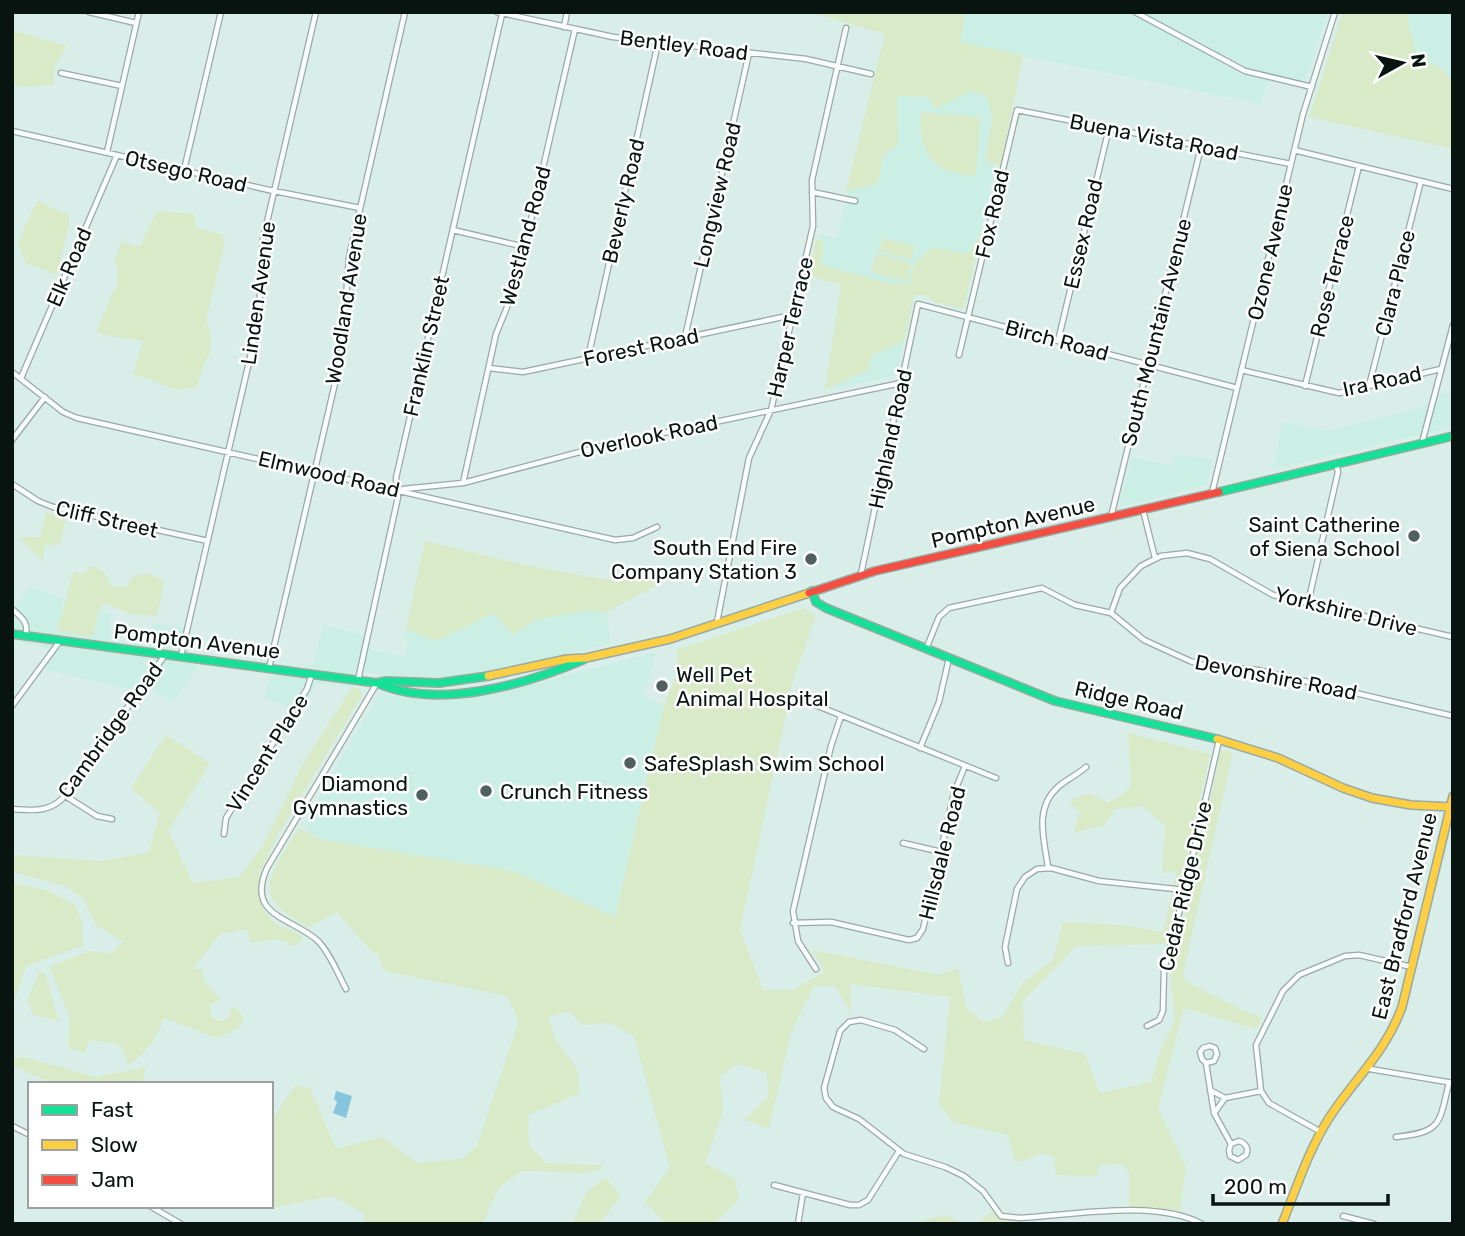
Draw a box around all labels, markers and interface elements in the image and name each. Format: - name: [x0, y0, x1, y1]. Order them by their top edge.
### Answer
- street label: Bentley Road: [618, 25, 750, 65]
- north arrow: [1367, 28, 1437, 98]
- text: N: [1406, 52, 1431, 69]
- street label: Buena Vista Road: [1067, 108, 1241, 166]
- street label: Longview Road: [688, 120, 746, 270]
- street label: Beverly Road: [596, 136, 650, 266]
- street label: Otsego Road: [123, 145, 249, 197]
- street label: Westland Road: [494, 163, 556, 309]
- street label: Fox Road: [970, 167, 1014, 261]
- street label: Essex Road: [1058, 177, 1108, 291]
- street label: Ozone Avenue: [1242, 181, 1298, 323]
- street label: Woodland Avenue: [320, 212, 372, 386]
- street label: Rose Terrace: [1305, 212, 1359, 340]
- street label: South Mountain Avenue: [1116, 216, 1196, 448]
- street label: Linden Avenue: [236, 220, 280, 366]
- street label: Elk Road: [41, 224, 97, 310]
- street label: Clara Place: [1370, 227, 1420, 339]
- street label: Harper Terrace: [762, 254, 818, 400]
- street label: Franklin Street: [398, 273, 454, 419]
- street label: Birch Road: [1002, 314, 1112, 366]
- street label: Forest Road: [581, 323, 701, 371]
- street label: Ira Road: [1340, 360, 1424, 402]
- street label: Highland Road: [863, 367, 917, 511]
- street label: Overlook Road: [578, 409, 720, 463]
- street label: Elmwood Road: [256, 446, 402, 502]
- street label: Pompton Avenue: [929, 491, 1097, 553]
- street label: Cliff Street: [53, 495, 161, 543]
- place label: Saint Catherine of Siena School: [1249, 512, 1400, 561]
- marker: Saint Catherine of Siena School: [1406, 528, 1422, 544]
- place label: South End Fire Company Station 3: [611, 535, 797, 584]
- marker: South End Fire Company Station 3: [803, 551, 819, 567]
- street label: Yorkshire Drive: [1272, 581, 1420, 641]
- street label: Pompton Avenue: [112, 618, 282, 664]
- street label: Devonshire Road: [1193, 649, 1359, 705]
- street label: Cambridge Road: [52, 657, 168, 803]
- place label: Well Pet Animal Hospital: [676, 662, 829, 711]
- street label: Ridge Road: [1072, 675, 1186, 725]
- marker: Well Pet Animal Hospital: [654, 678, 670, 694]
- street label: Vincent Place: [221, 689, 313, 817]
- place label: SafeSplash Swim School: [644, 751, 885, 776]
- marker: SafeSplash Swim School: [622, 755, 638, 771]
- place label: Diamond Gymnastics: [293, 771, 408, 820]
- place label: Crunch Fitness: [500, 779, 648, 804]
- marker: Crunch Fitness: [478, 783, 494, 799]
- street label: Hillsdale Road: [913, 784, 971, 922]
- marker: Diamond Gymnastics: [414, 787, 430, 803]
- street label: Cedar Ridge Drive: [1153, 799, 1217, 973]
- street label: East Bradford Avenue: [1366, 810, 1442, 1022]
- legend: [28, 1082, 273, 1208]
- text: Fast: [91, 1097, 133, 1122]
- text: Slow: [91, 1132, 138, 1157]
- scale bar: [1213, 1162, 1388, 1206]
- text: Jam: [91, 1167, 135, 1192]
- text: 200 m: [1224, 1174, 1287, 1199]

